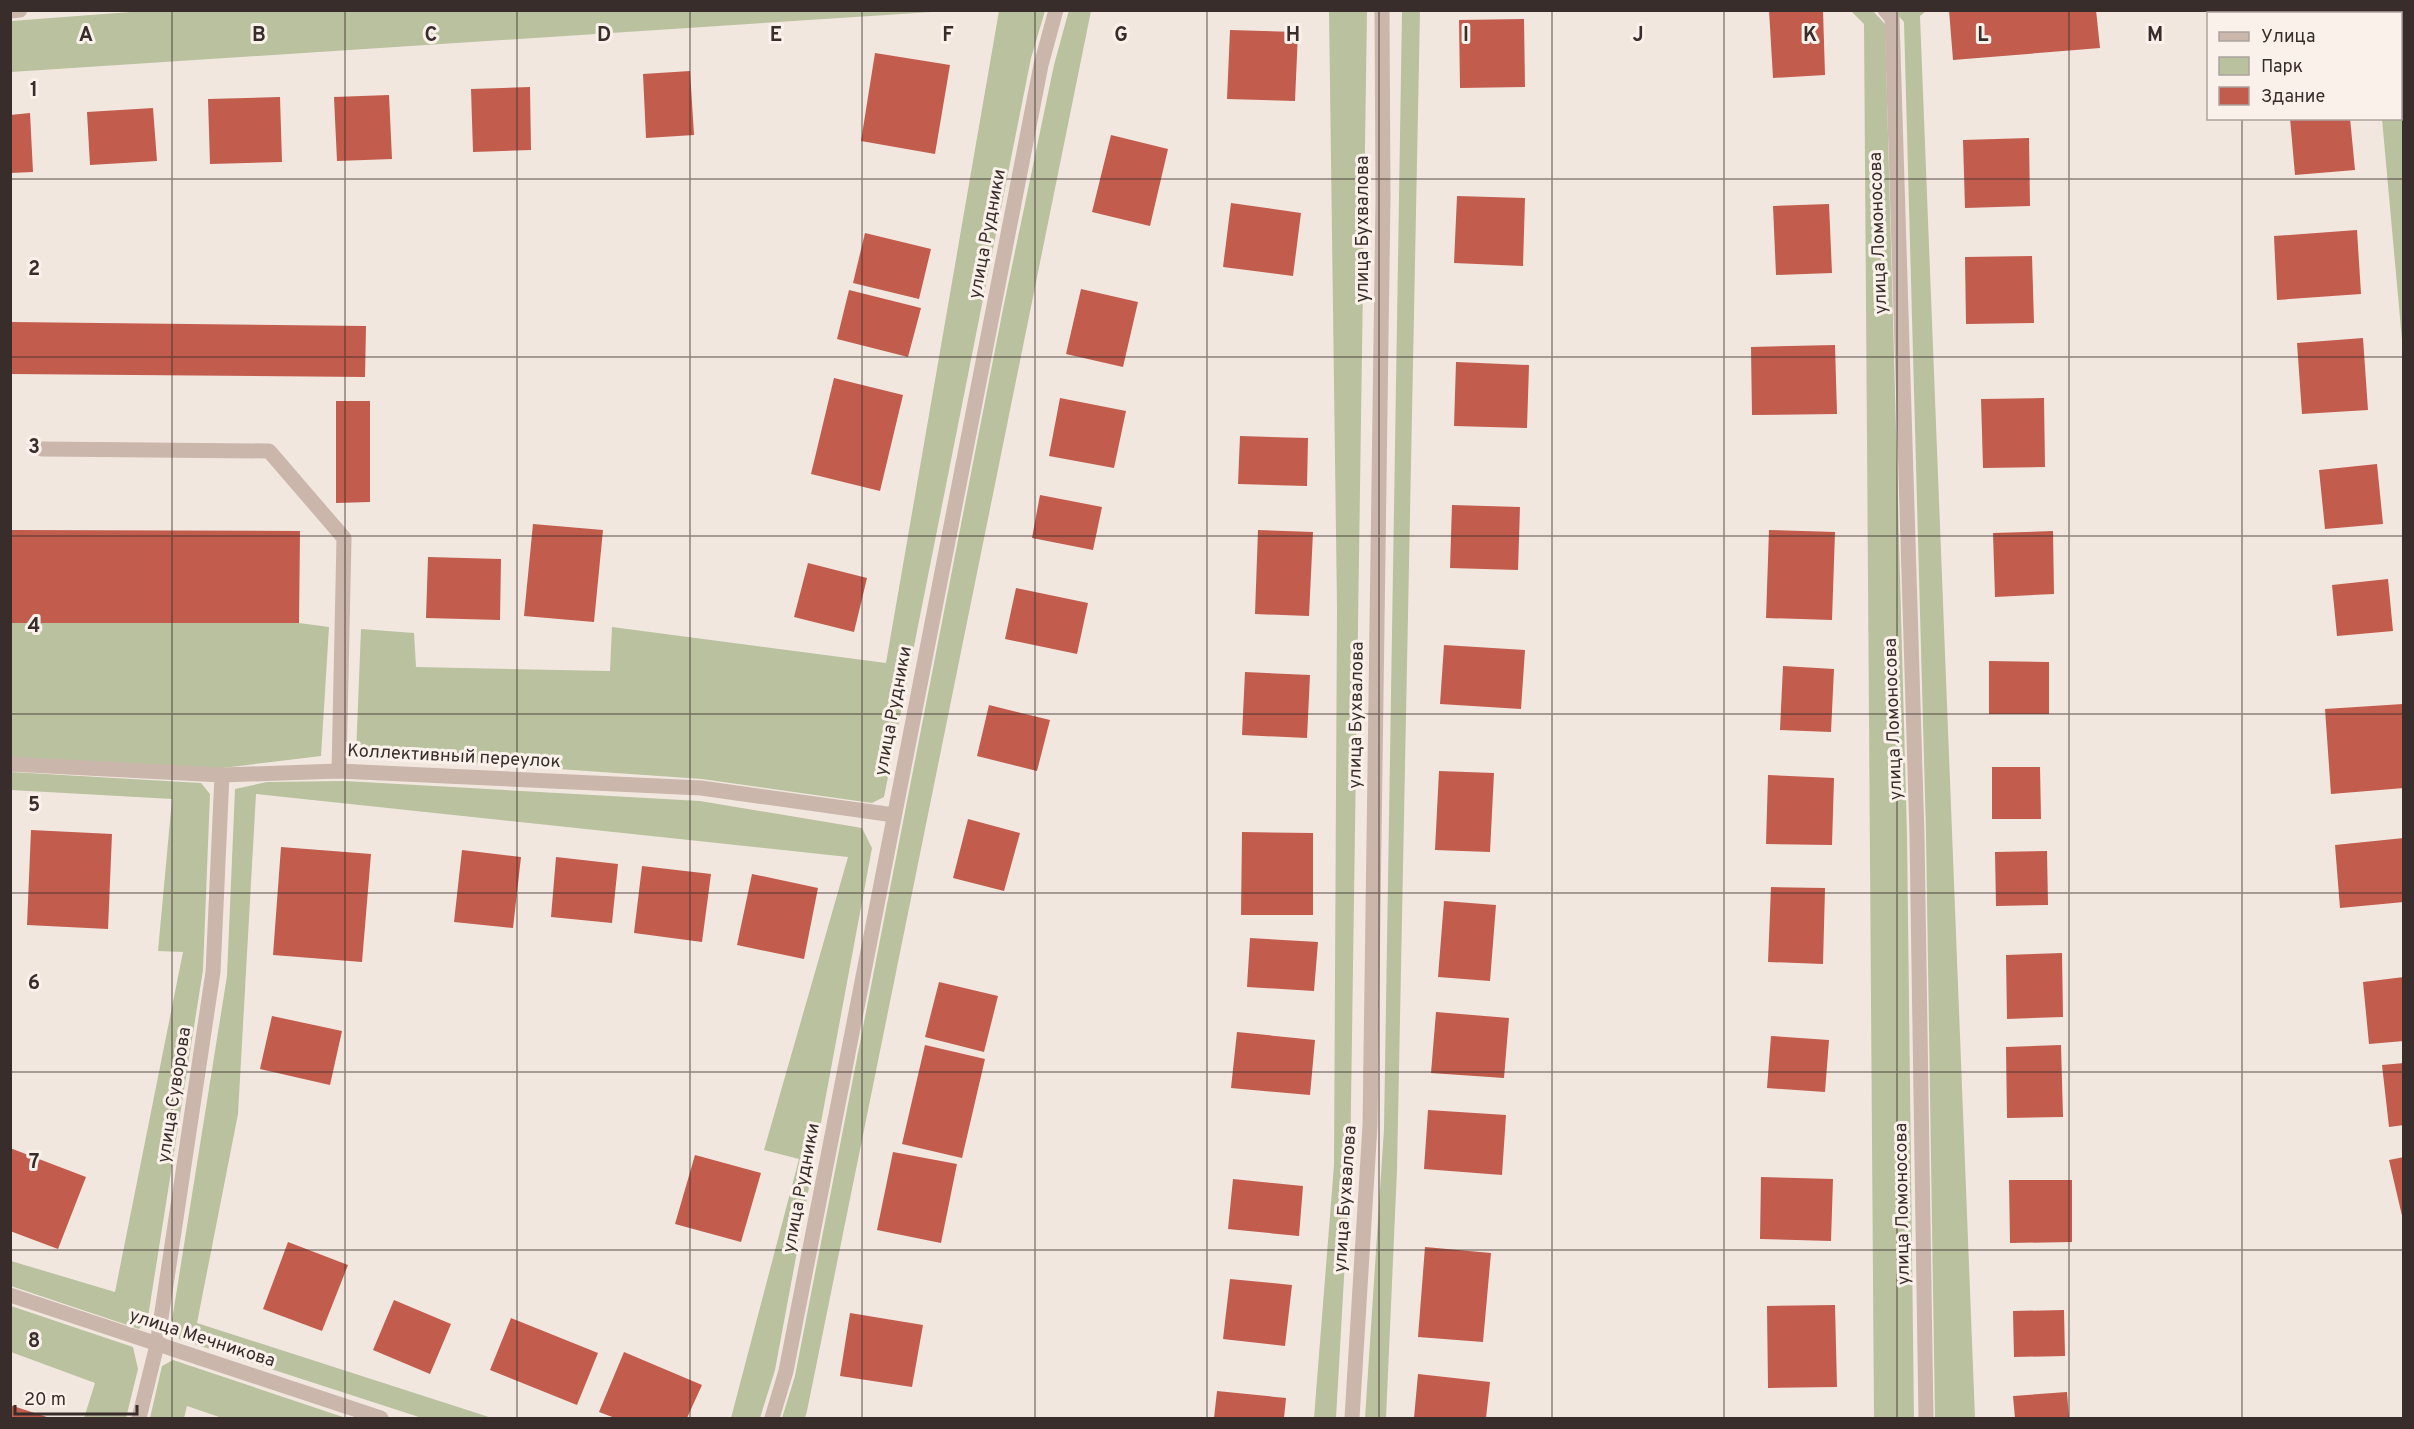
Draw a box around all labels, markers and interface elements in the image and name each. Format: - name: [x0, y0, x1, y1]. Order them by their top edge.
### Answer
- legend: [2207, 12, 2402, 120]
- text: A: [79, 23, 93, 49]
- text: B: [252, 23, 266, 49]
- text: C: [425, 23, 437, 49]
- text: D: [597, 23, 611, 49]
- text: E: [770, 23, 782, 49]
- text: F: [942, 23, 954, 49]
- text: G: [1114, 23, 1128, 49]
- text: H: [1286, 23, 1300, 49]
- text: I: [1463, 23, 1469, 49]
- text: J: [1632, 23, 1644, 49]
- text: K: [1803, 23, 1817, 49]
- text: L: [1977, 23, 1989, 49]
- text: M: [2147, 23, 2163, 49]
- text: Улица: [2261, 26, 2315, 49]
- text: Парк: [2261, 56, 2303, 79]
- text: 1: [30, 78, 38, 104]
- text: Здание: [2261, 86, 2325, 109]
- street label: улица Ломоносова: [1865, 151, 1893, 315]
- street label: улица Бухвалова: [1352, 155, 1375, 303]
- street label: улица Рудники: [964, 167, 1012, 301]
- text: 2: [28, 257, 40, 283]
- text: 3: [28, 435, 40, 461]
- text: 4: [28, 614, 40, 640]
- street label: улица Ломоносова: [1880, 637, 1908, 801]
- street label: улица Бухвалова: [1344, 641, 1370, 789]
- street label: улица Рудники: [870, 644, 918, 778]
- street label: Коллективный переулок: [347, 740, 561, 774]
- text: 5: [28, 793, 40, 819]
- text: 6: [28, 971, 40, 997]
- street label: улица Суворова: [153, 1025, 197, 1165]
- street label: улица Рудники: [778, 1121, 826, 1255]
- street label: улица Ломоносова: [1890, 1123, 1916, 1285]
- street label: улица Бухвалова: [1329, 1125, 1363, 1273]
- text: 7: [29, 1150, 39, 1176]
- street label: улица Мечникова: [126, 1305, 278, 1373]
- text: 8: [28, 1329, 40, 1355]
- scale bar: [15, 1378, 136, 1416]
- text: 20 m: [24, 1389, 66, 1412]

